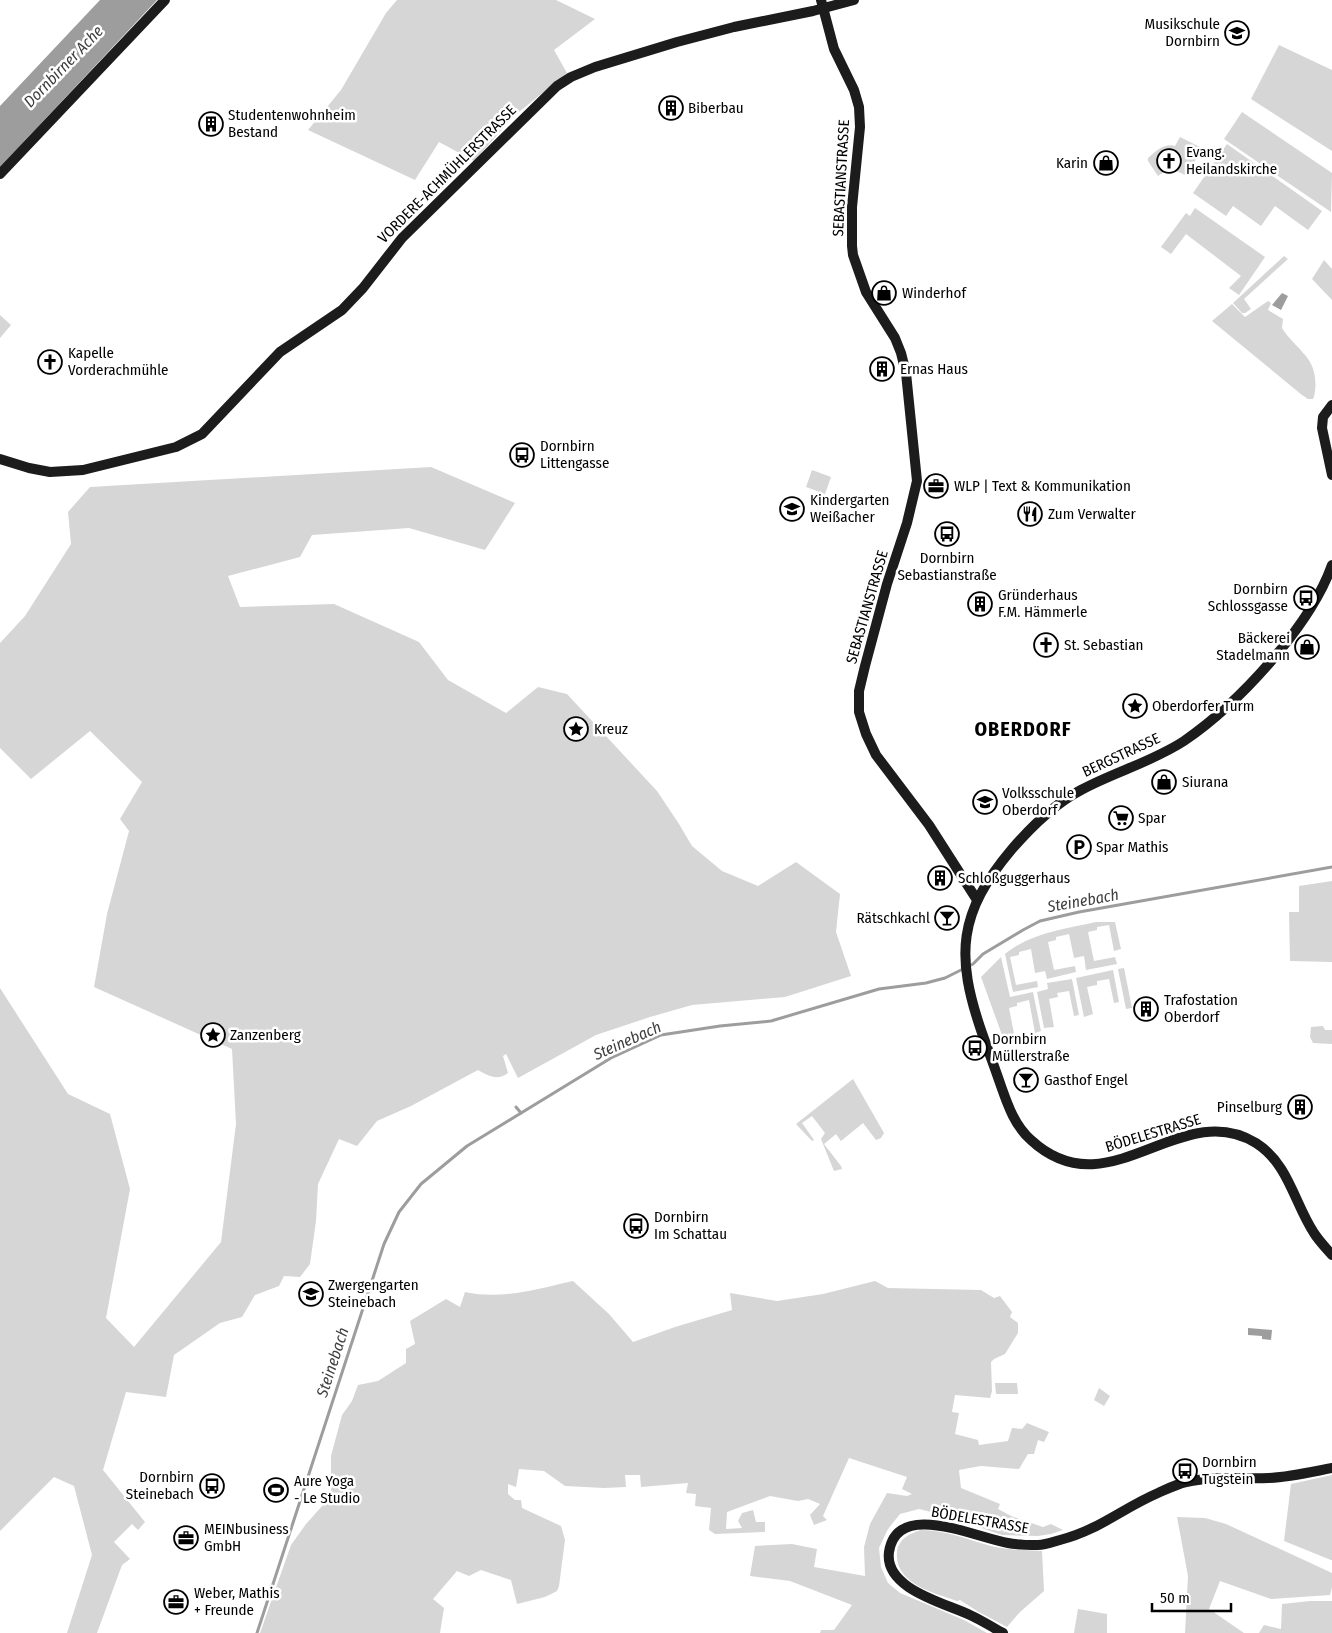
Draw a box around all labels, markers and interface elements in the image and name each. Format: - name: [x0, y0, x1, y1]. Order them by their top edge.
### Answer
- place label: Musikschule Dornbirn: [1145, 15, 1220, 50]
- school or university icon: Musikschule Dornbirn: [1224, 20, 1250, 46]
- water label: Dornbirner Ache: [20, 21, 107, 111]
- building icon: Biberbau: [658, 95, 684, 121]
- place label: Biberbau: [688, 99, 744, 117]
- street label: VORDERE-ACHMÜHLERSTRASSE: [374, 101, 520, 247]
- place label: Studentenwohnheim Bestand: [228, 106, 356, 141]
- building icon: Studentenwohnheim Bestand: [198, 111, 224, 137]
- street label: SEBASTIANSTRASSE: [829, 119, 853, 237]
- place label: Evang. Heilandskirche: [1186, 143, 1277, 178]
- church icon: Evang. Heilandskirche: [1156, 148, 1182, 174]
- shop icon: Karin: [1093, 150, 1119, 176]
- place label: Karin: [1056, 154, 1088, 172]
- shop icon: Winderhof: [871, 280, 897, 306]
- place label: Winderhof: [902, 284, 967, 302]
- place label: Kapelle Vorderachmühle: [68, 344, 168, 379]
- church icon: Kapelle Vorderachmühle: [37, 349, 63, 375]
- building icon: Ernas Haus: [869, 356, 895, 382]
- place label: Ernas Haus: [900, 360, 968, 378]
- place label: Dornbirn Littengasse: [540, 437, 609, 472]
- bus stop icon: Dornbirn Littengasse: [509, 442, 535, 468]
- office icon: WLP | Text & Kommunikation: [923, 473, 949, 499]
- place label: WLP | Text & Kommunikation: [954, 477, 1131, 495]
- place label: Kindergarten Weißacher: [810, 491, 889, 526]
- school or university icon: Kindergarten Weißacher: [779, 496, 805, 522]
- restaurant icon: Zum Verwalter: [1017, 501, 1043, 527]
- place label: Zum Verwalter: [1048, 505, 1136, 523]
- bus stop icon: Dornbirn Sebastianstraße: [934, 521, 960, 547]
- street label: SEBASTIANSTRASSE: [842, 548, 892, 666]
- place label: Dornbirn Sebastianstraße: [897, 549, 997, 584]
- place label: Dornbirn Schlossgasse: [1208, 580, 1288, 615]
- bus stop icon: Dornbirn Schlossgasse: [1293, 585, 1319, 611]
- place label: Gründerhaus F.M. Hämmerle: [998, 586, 1087, 621]
- building icon: Gründerhaus F.M. Hämmerle: [967, 591, 993, 617]
- place label: Bäckerei Stadelmann: [1216, 629, 1290, 664]
- church icon: St. Sebastian: [1033, 632, 1059, 658]
- shop icon: Bäckerei Stadelmann: [1294, 634, 1320, 660]
- place label: St. Sebastian: [1064, 636, 1143, 654]
- place icon: Oberdorfer Turm: [1122, 693, 1148, 719]
- place label: Oberdorfer Turm: [1152, 697, 1254, 715]
- place icon: Kreuz: [563, 716, 589, 742]
- district label: OBERDORF: [974, 717, 1072, 741]
- place label: Kreuz: [594, 720, 628, 738]
- street label: BERGSTRASSE: [1079, 729, 1163, 781]
- shop icon: Siurana: [1151, 769, 1177, 795]
- place label: Siurana: [1182, 773, 1228, 791]
- place label: Volksschule Oberdorf: [1002, 784, 1074, 819]
- school or university icon: Volksschule Oberdorf: [972, 789, 998, 815]
- supermarket icon: Spar: [1108, 805, 1134, 831]
- place label: Spar: [1138, 809, 1167, 827]
- parking icon: Spar Mathis: [1066, 834, 1092, 860]
- place label: Spar Mathis: [1096, 838, 1168, 856]
- building icon: Schloßguggerhaus: [927, 865, 953, 891]
- place label: Schloßguggerhaus: [958, 869, 1070, 887]
- water label: Steinebach: [1045, 885, 1120, 916]
- bar icon: Rätschkachl: [934, 905, 960, 931]
- place label: Rätschkachl: [857, 909, 930, 927]
- place label: Trafostation Oberdorf: [1164, 991, 1238, 1026]
- building icon: Trafostation Oberdorf: [1133, 996, 1159, 1022]
- water label: Steinebach: [589, 1017, 664, 1064]
- place icon: Zanzenberg: [200, 1022, 226, 1048]
- place label: Zanzenberg: [230, 1026, 301, 1044]
- place label: Dornbirn Müllerstraße: [992, 1030, 1070, 1065]
- bus stop icon: Dornbirn Müllerstraße: [962, 1035, 988, 1061]
- bar icon: Gasthof Engel: [1013, 1067, 1039, 1093]
- place label: Gasthof Engel: [1044, 1071, 1128, 1089]
- building icon: Pinselburg: [1287, 1094, 1313, 1120]
- place label: Pinselburg: [1217, 1098, 1282, 1116]
- street label: BÖDELESTRASSE: [1103, 1110, 1203, 1156]
- place label: Dornbirn Im Schattau: [654, 1208, 727, 1243]
- bus stop icon: Dornbirn Im Schattau: [623, 1213, 649, 1239]
- place label: Zwergengarten Steinebach: [328, 1276, 419, 1311]
- school or university icon: Zwergengarten Steinebach: [298, 1281, 324, 1307]
- water label: Steinebach: [312, 1325, 353, 1400]
- place label: Dornbirn Tugstein: [1202, 1453, 1257, 1488]
- bus stop icon: Dornbirn Tugstein: [1172, 1458, 1198, 1484]
- place label: Dornbirn Steinebach: [126, 1468, 194, 1503]
- place label: Aure Yoga - Le Studio: [294, 1472, 360, 1507]
- bus stop icon: Dornbirn Steinebach: [199, 1473, 225, 1499]
- sports icon: Aure Yoga - Le Studio: [263, 1477, 289, 1503]
- street label: BÖDELESTRASSE: [930, 1503, 1030, 1537]
- place label: MEINbusiness GmbH: [204, 1520, 289, 1555]
- office icon: MEINbusiness GmbH: [173, 1525, 199, 1551]
- scale bar: [1152, 1580, 1231, 1612]
- place label: Weber, Mathis + Freunde: [194, 1584, 280, 1619]
- office icon: Weber, Mathis + Freunde: [163, 1589, 189, 1615]
- text: 50 m: [1160, 1589, 1190, 1607]

